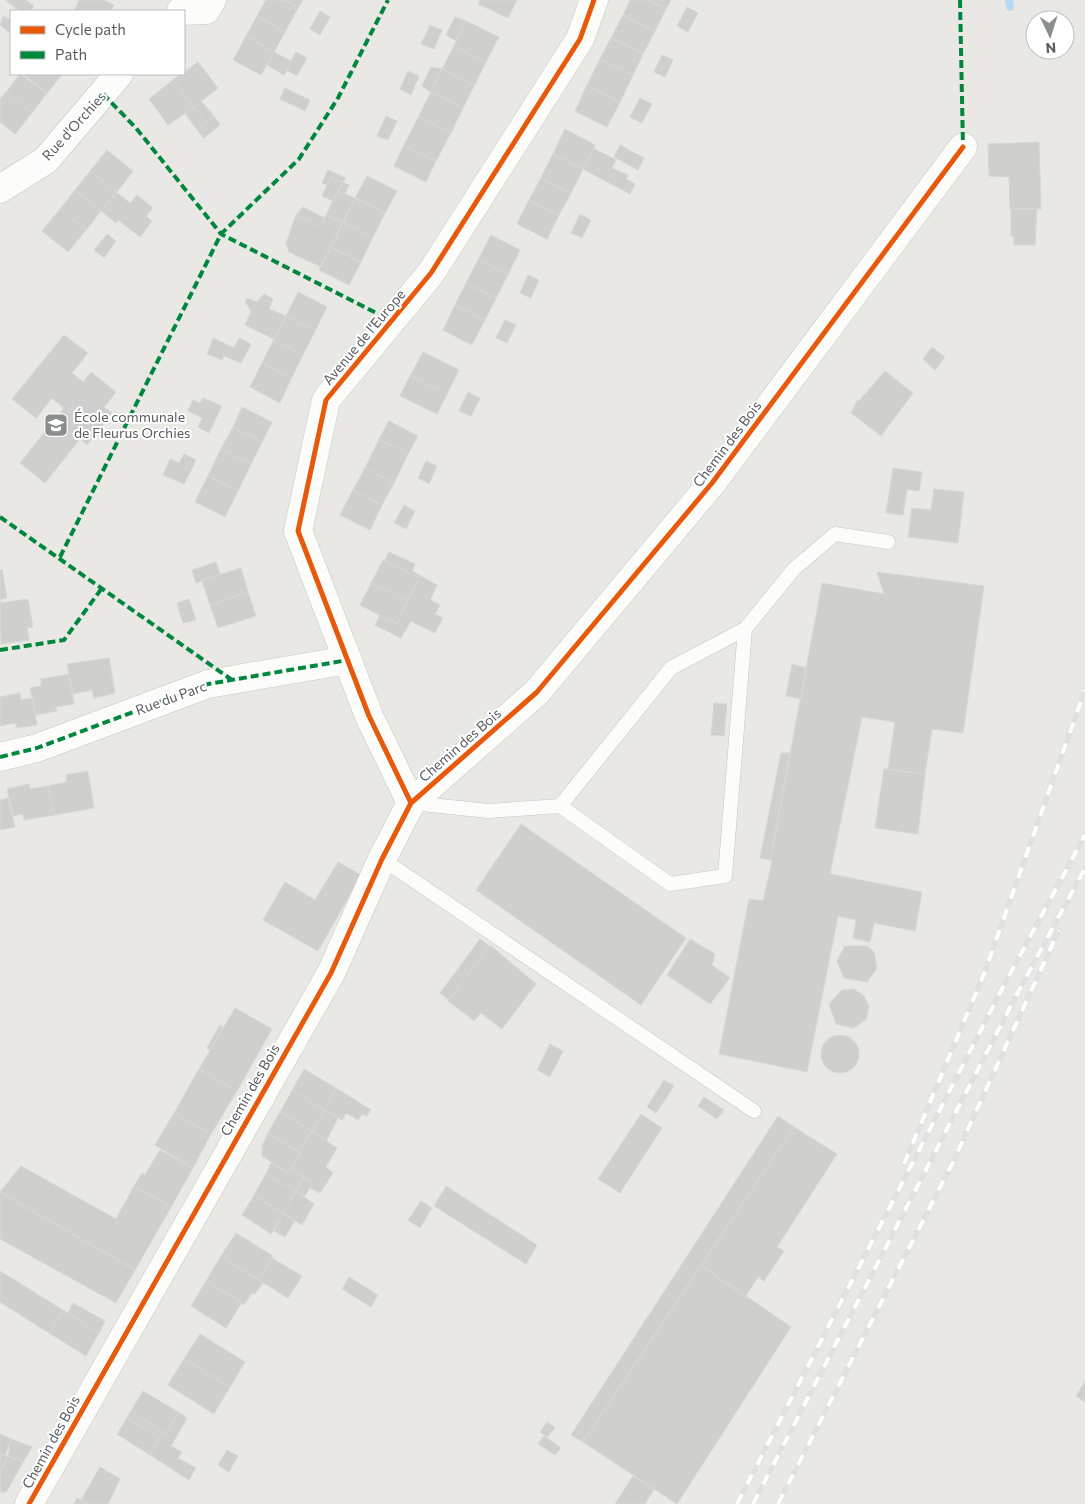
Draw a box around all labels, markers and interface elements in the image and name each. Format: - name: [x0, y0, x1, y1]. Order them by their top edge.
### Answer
- legend: [10, 10, 185, 75]
- north arrow: [1025, 10, 1075, 60]
- text: Cycle path: [55, 20, 126, 38]
- text: N: [1045, 40, 1057, 57]
- text: Path: [55, 45, 87, 63]
- street label: Rue d'Orchies: [38, 88, 109, 164]
- street label: Avenue de l'Europe: [319, 285, 409, 388]
- street label: Chemin des Bois: [689, 397, 765, 490]
- place label: École communale de Fleurus Orchies: [74, 408, 191, 441]
- school or university icon: École communale de Fleurus Orchies: [43, 412, 69, 438]
- street label: Rue du Parc: [133, 677, 209, 718]
- street label: Chemin des Bois: [415, 704, 504, 785]
- street label: Chemin des Bois: [216, 1041, 283, 1139]
- street label: Chemin des Bois: [18, 1392, 83, 1491]

